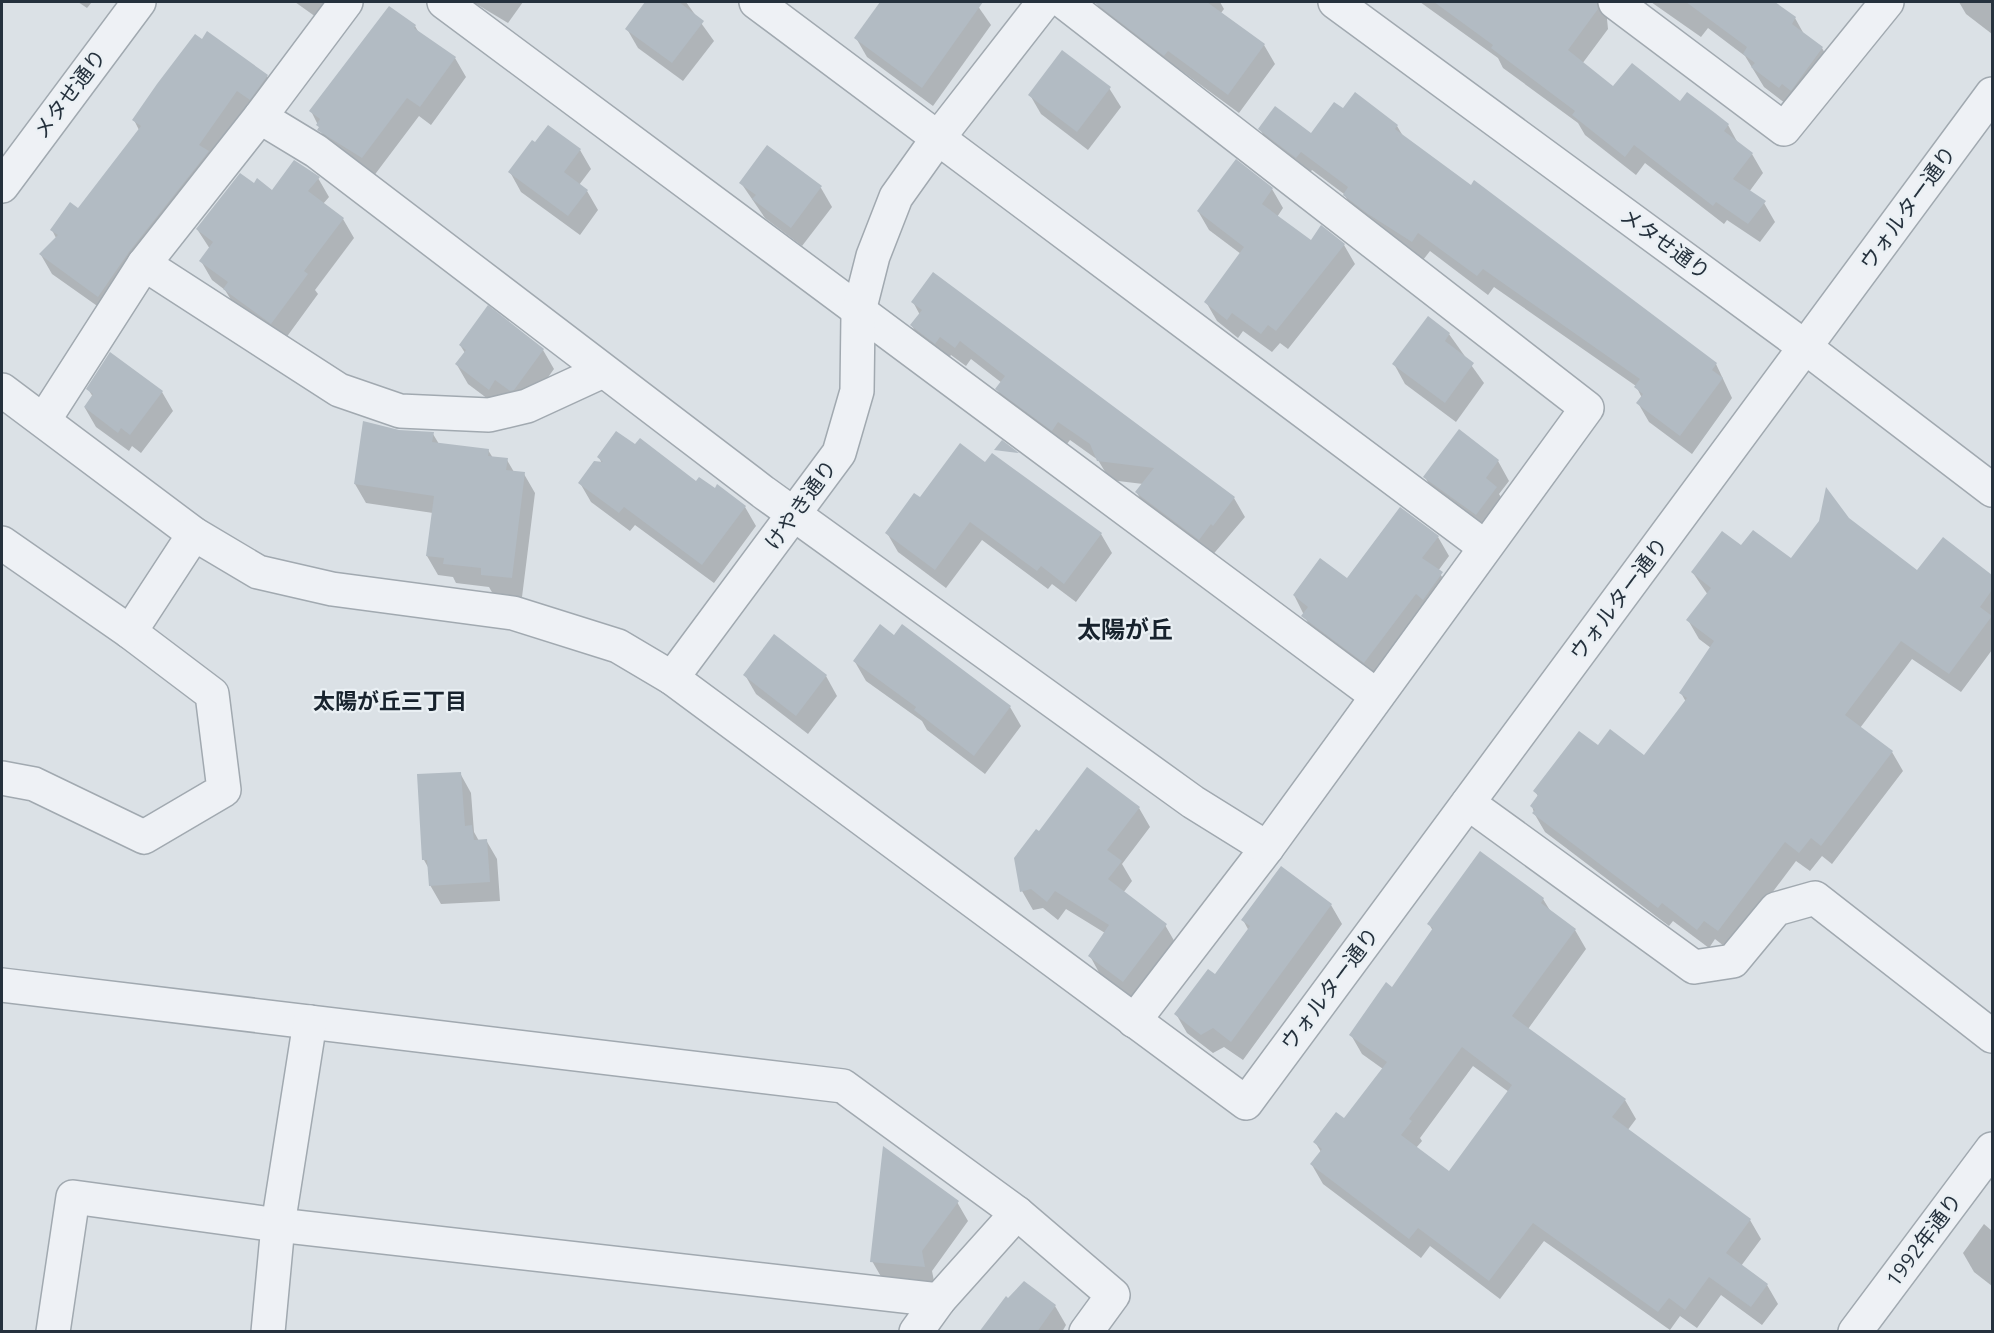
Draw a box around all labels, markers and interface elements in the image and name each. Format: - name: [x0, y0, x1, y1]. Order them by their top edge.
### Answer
- street label: メタせ通り: [28, 44, 110, 143]
- street label: ウォルター通り: [1854, 141, 1960, 274]
- street label: メタせ通り: [1616, 203, 1715, 284]
- street label: けやき通り: [760, 455, 841, 554]
- street label: ウォルター通り: [1564, 532, 1672, 664]
- district label: 太陽が丘: [1077, 616, 1173, 643]
- district label: 太陽が丘三丁目: [313, 688, 467, 713]
- street label: ウォルター通り: [1275, 922, 1383, 1054]
- street label: 1992年通り: [1880, 1188, 1966, 1291]

